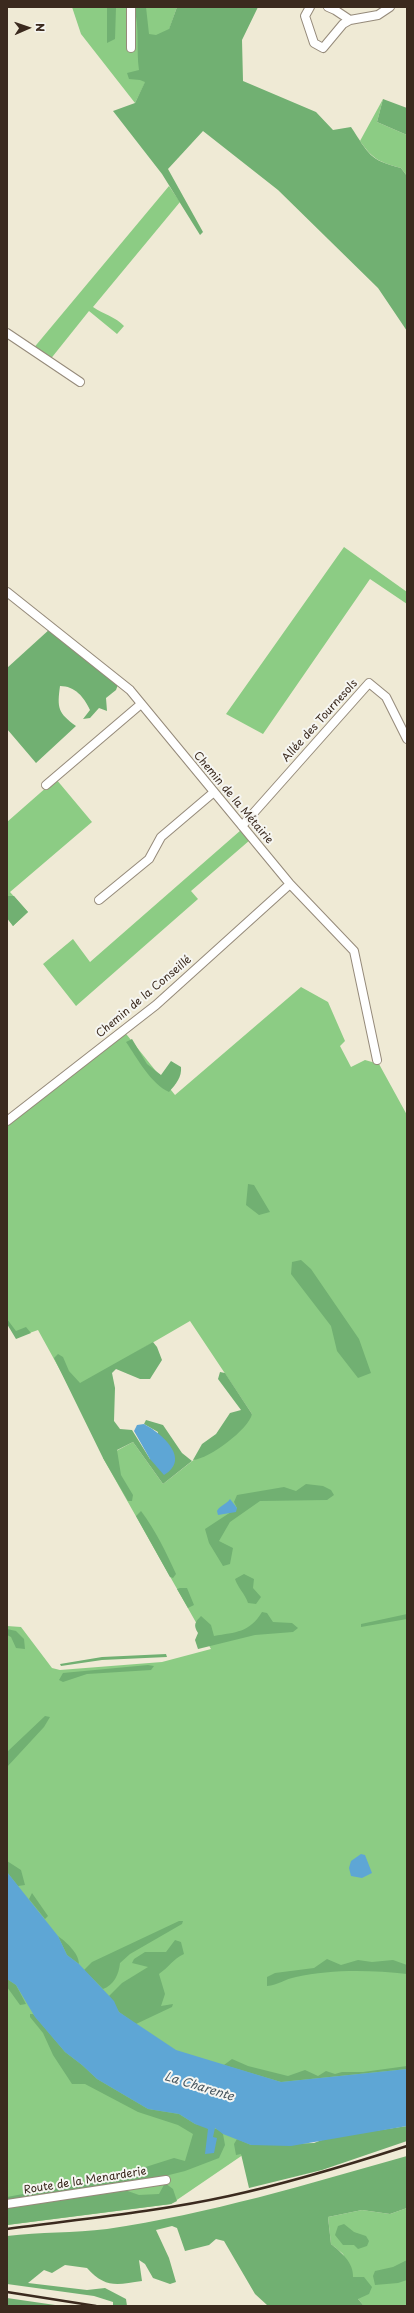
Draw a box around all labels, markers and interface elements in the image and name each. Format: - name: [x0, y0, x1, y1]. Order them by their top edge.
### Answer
- north arrow: [8, 8, 48, 48]
- text: N: [32, 23, 49, 32]
- street label: Allée des Tournesols: [280, 677, 360, 765]
- street label: Chemin de la Métairie: [190, 749, 276, 847]
- street label: Chemin de la Conseillé: [94, 953, 194, 1041]
- water label: La Charente: [163, 2070, 235, 2104]
- street label: Route de la Menarderie: [23, 2165, 147, 2197]

